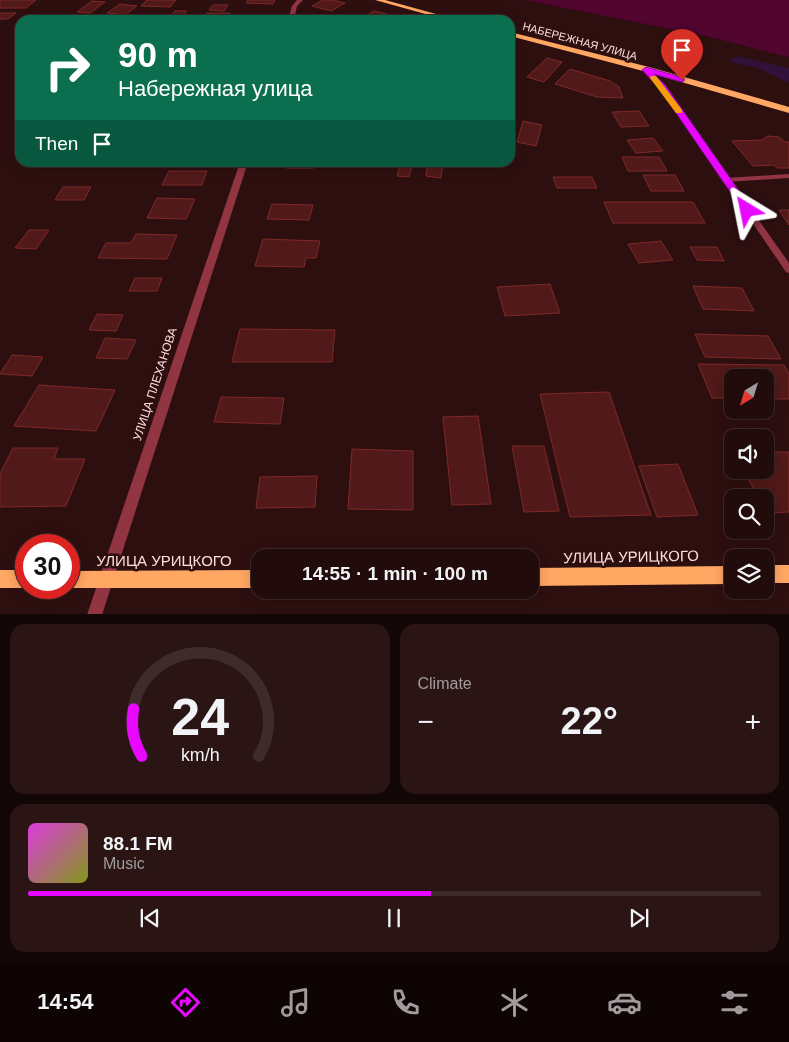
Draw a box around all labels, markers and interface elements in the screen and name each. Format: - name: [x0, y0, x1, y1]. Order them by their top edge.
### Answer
- street label: НАБЕРЕЖНАЯ УЛИЦА: [521, 20, 639, 62]
- pin: [661, 29, 703, 80]
- icon: right: [35, 35, 100, 100]
- text: 90 m: [118, 35, 198, 74]
- icon: arrive: [668, 36, 696, 64]
- text: Набережная улица: [118, 76, 313, 101]
- icon: arrive: [88, 130, 116, 158]
- text: Then: [35, 133, 78, 154]
- position arrow: [720, 183, 772, 235]
- street label: УЛИЦА ПЛЕХАНОВА: [130, 326, 180, 442]
- north arrow: [724, 369, 774, 419]
- map controls: [724, 369, 774, 599]
- button: sound: [724, 429, 774, 479]
- button: search: [724, 489, 774, 539]
- speed limit sign: 30: [15, 534, 80, 599]
- street label: УЛИЦА УРИЦКОГО: [563, 547, 699, 566]
- button: layers: [724, 549, 774, 599]
- street label: УЛИЦА УРИЦКОГО: [96, 552, 232, 569]
- text: 14:55 · 1 min · 100 m: [302, 563, 488, 584]
- text: Climate: [418, 675, 472, 692]
- text: 24: [171, 688, 229, 746]
- text: 22°: [561, 700, 618, 742]
- text: −: [418, 706, 434, 737]
- text: +: [745, 706, 761, 737]
- text: km/h: [180, 745, 219, 765]
- text: 88.1 FM: [103, 833, 173, 854]
- text: Music: [103, 855, 145, 872]
- icon: previous: [136, 904, 164, 932]
- icon: pause: [380, 904, 408, 932]
- icon: next: [625, 904, 653, 932]
- icon: directions: [168, 985, 203, 1020]
- icon: music: [278, 985, 313, 1020]
- icon: phone: [388, 985, 423, 1020]
- icon: climate: [497, 985, 532, 1020]
- icon: car: [607, 985, 642, 1020]
- icon: filters: [717, 985, 752, 1020]
- text: 14:54: [37, 989, 94, 1014]

